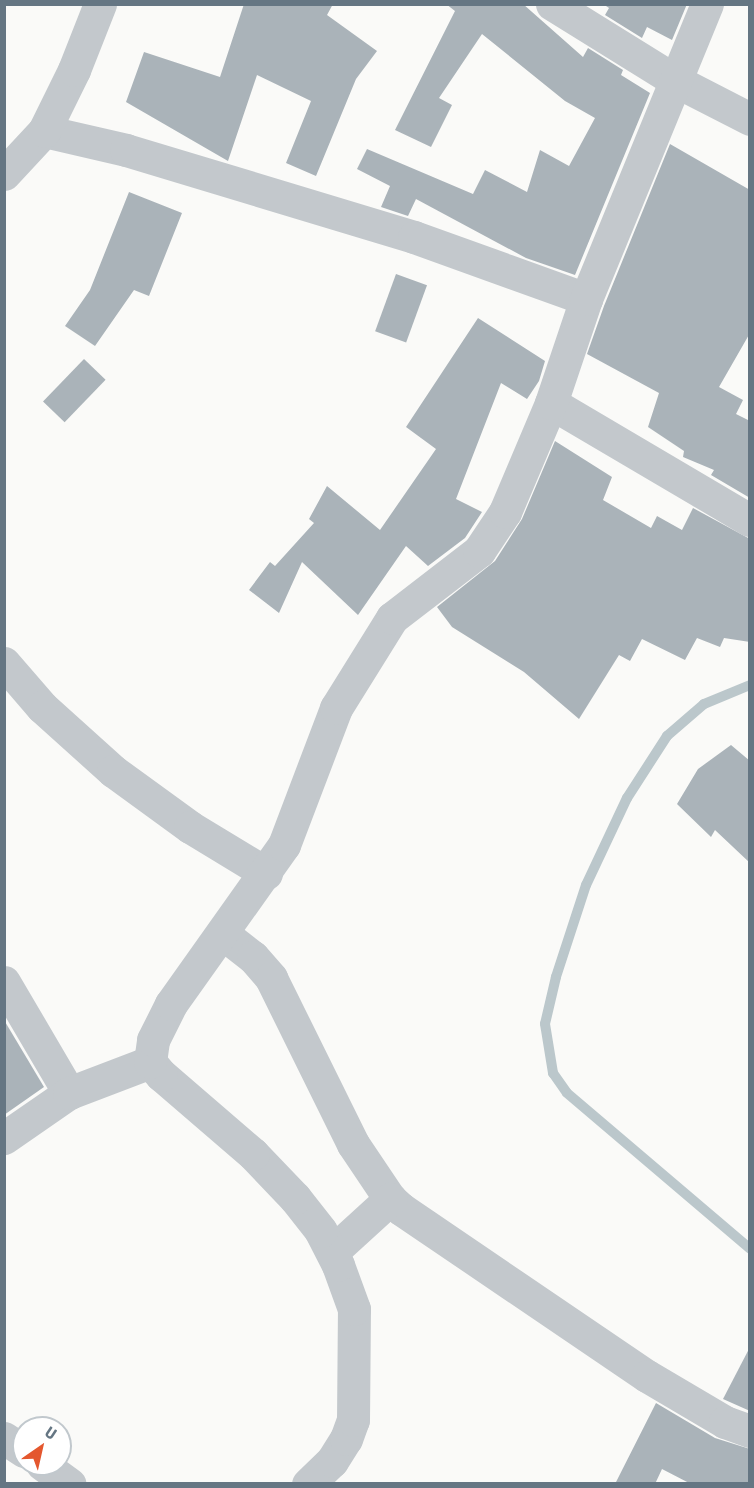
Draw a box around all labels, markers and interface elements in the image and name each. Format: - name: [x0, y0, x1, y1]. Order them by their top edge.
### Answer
- north arrow: [12, 1416, 72, 1476]
- text: U: [42, 1423, 60, 1443]

